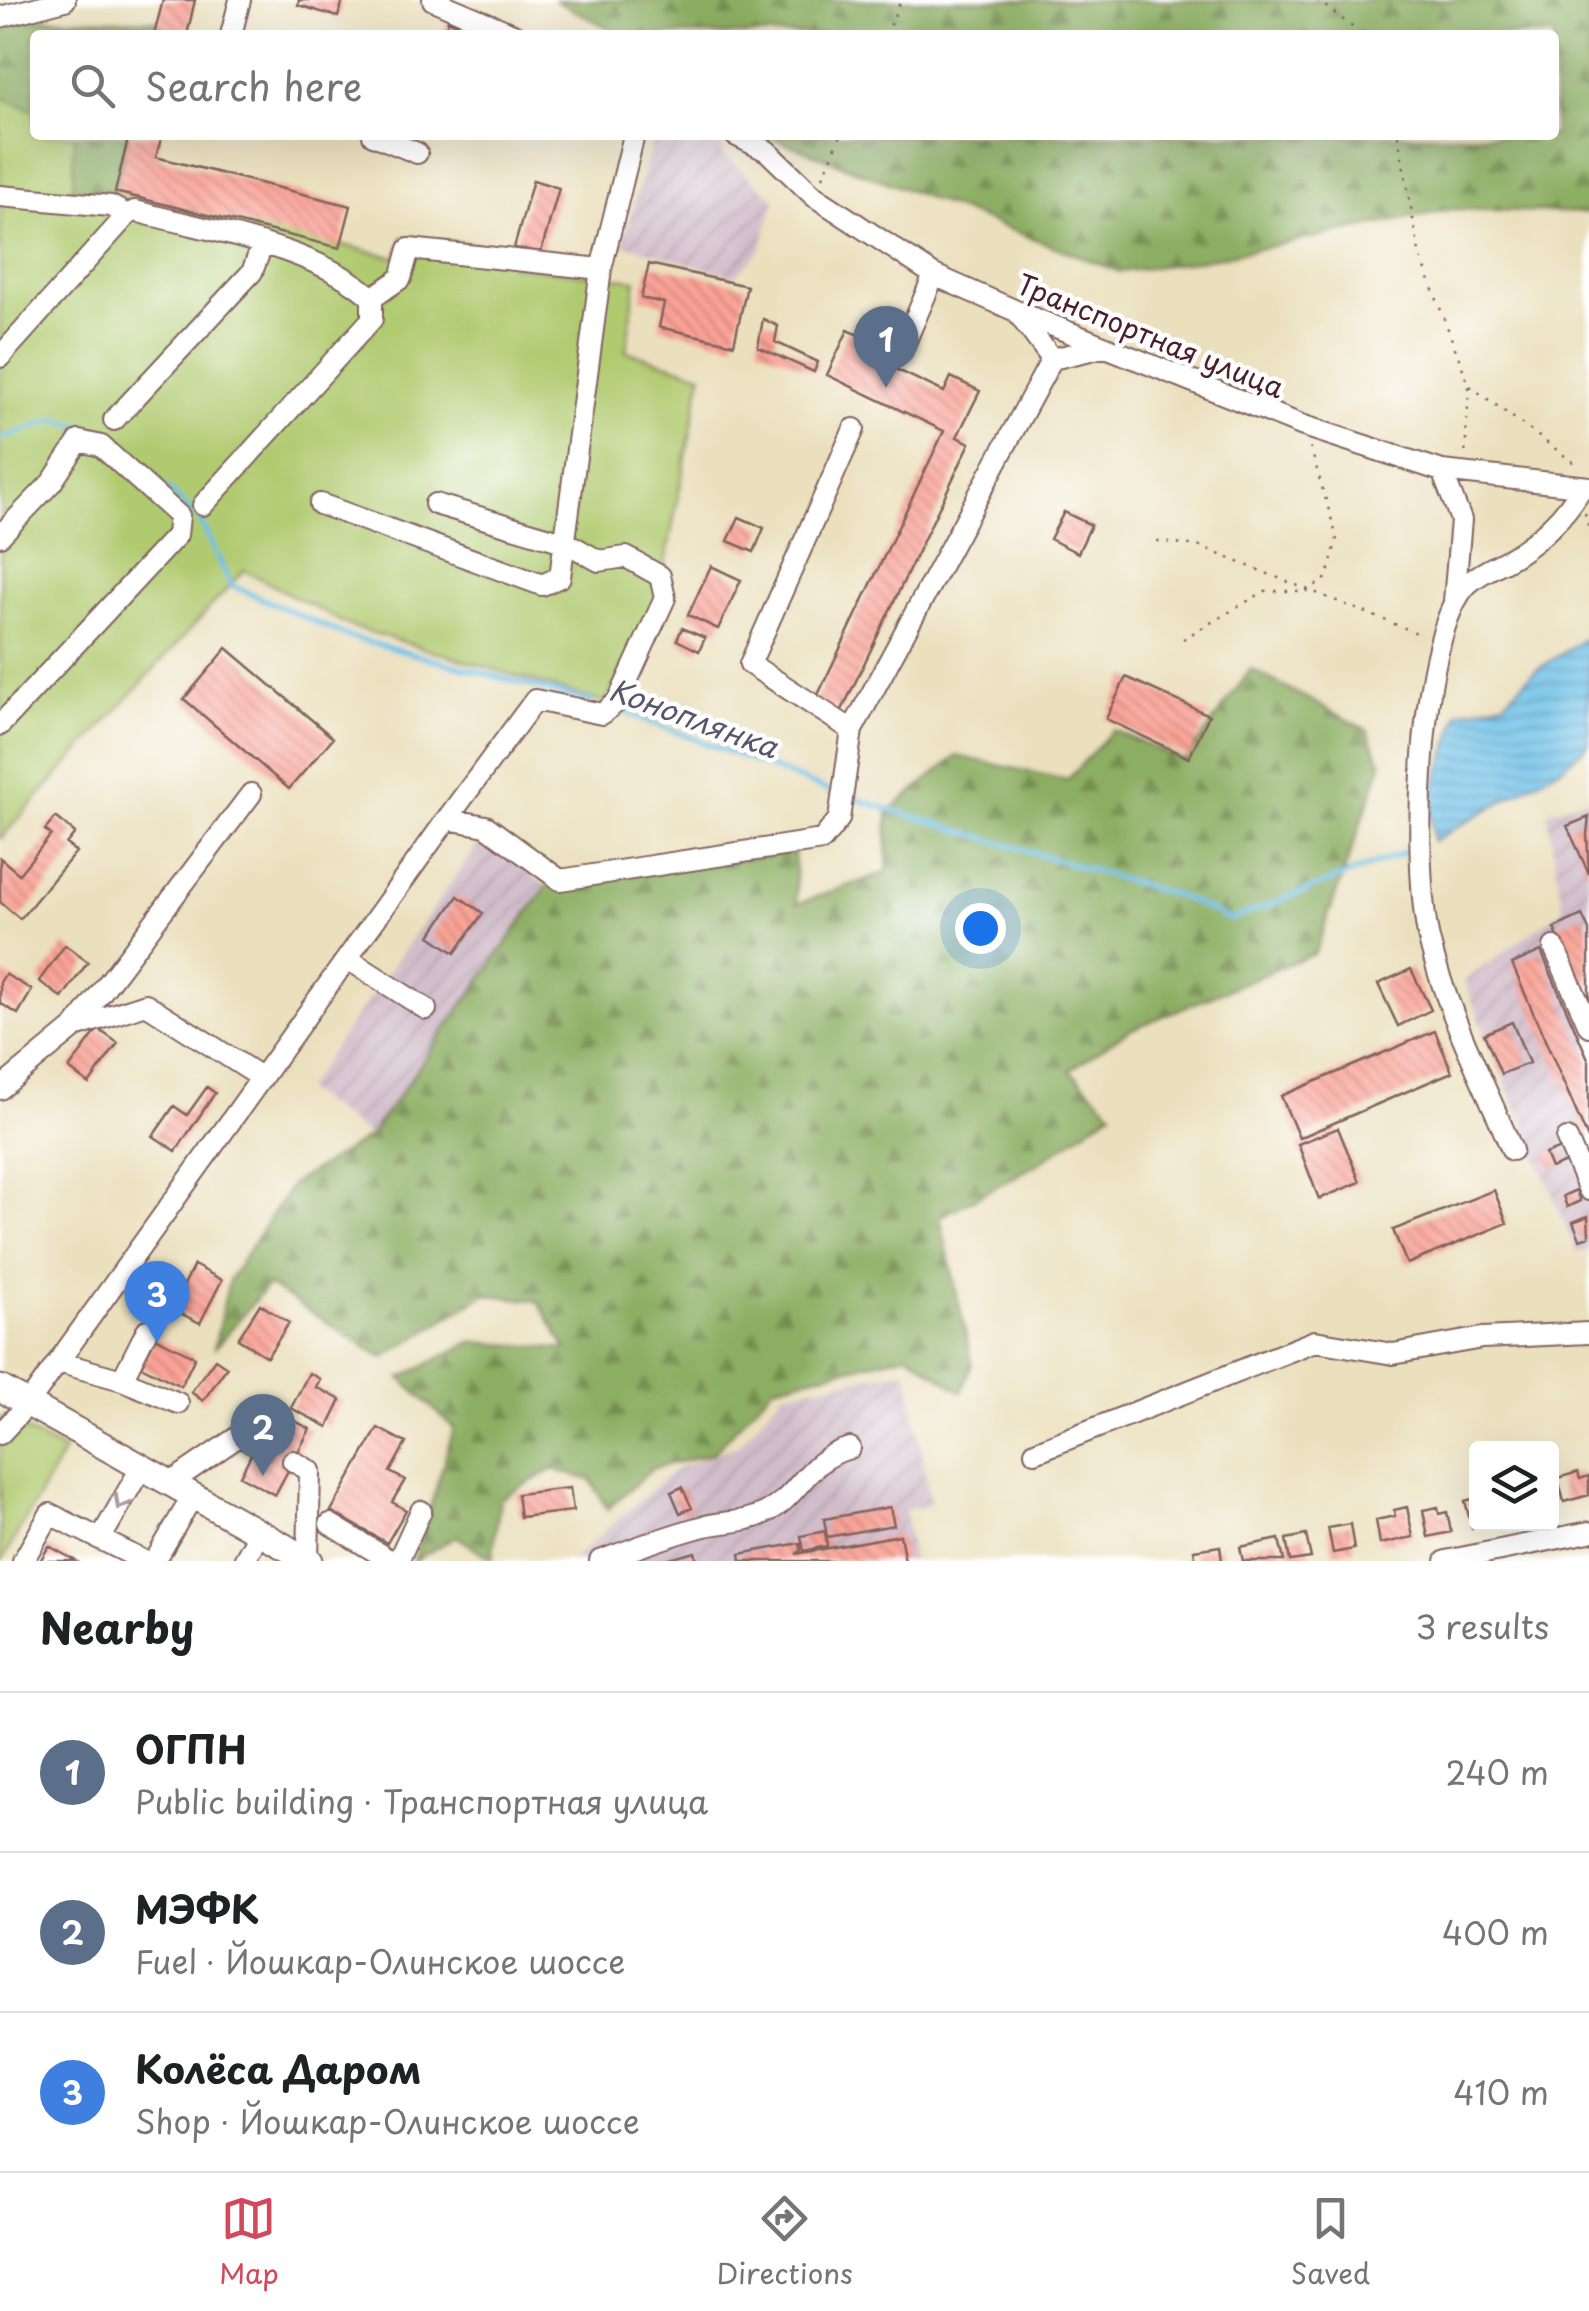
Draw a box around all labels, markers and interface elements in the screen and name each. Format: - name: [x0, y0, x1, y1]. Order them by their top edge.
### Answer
- search box: [30, 30, 1559, 140]
- text: Search here: [145, 57, 362, 114]
- icon: search: [65, 58, 120, 113]
- street label: Транспортная улица: [1011, 262, 1291, 408]
- pin: 1: [854, 306, 918, 388]
- water label: Коноплянка: [604, 666, 786, 769]
- your location: [955, 903, 1006, 954]
- pin: 3: [124, 1260, 190, 1343]
- pin: 2: [230, 1394, 296, 1476]
- map controls: [1469, 1441, 1559, 1531]
- button: layers: [1469, 1441, 1559, 1531]
- one-way arrow: [114, 1492, 133, 1510]
- text: Nearby: [40, 1595, 194, 1658]
- text: 3 results: [1415, 1602, 1549, 1650]
- text: ОГПН: [135, 1720, 246, 1777]
- text: 1: [65, 1748, 80, 1796]
- text: 240 m: [1446, 1748, 1549, 1796]
- text: Public building · Транспортная улица: [135, 1777, 708, 1825]
- text: МЭФК: [135, 1880, 259, 1937]
- text: 2: [61, 1908, 84, 1956]
- text: 400 m: [1442, 1908, 1549, 1956]
- text: Fuel · Йошкар-Олинское шоссе: [135, 1937, 625, 1985]
- text: Колёса Даром: [135, 2040, 421, 2097]
- text: 3: [62, 2068, 83, 2116]
- text: 410 m: [1453, 2068, 1549, 2116]
- text: Shop · Йошкар-Олинское шоссе: [135, 2097, 640, 2145]
- tab: Map: [219, 2191, 279, 2294]
- tab: Directions: [717, 2191, 853, 2294]
- tab: Saved: [1291, 2191, 1370, 2294]

